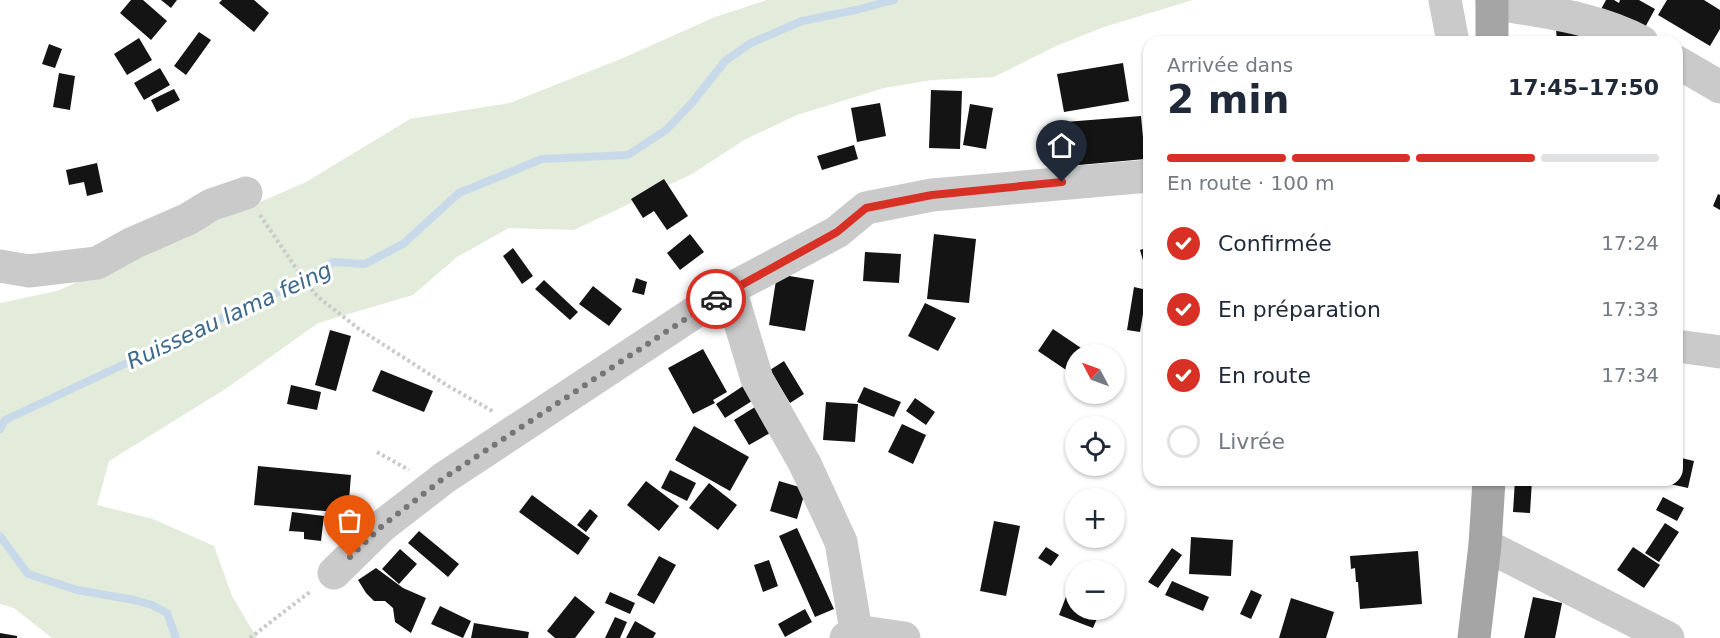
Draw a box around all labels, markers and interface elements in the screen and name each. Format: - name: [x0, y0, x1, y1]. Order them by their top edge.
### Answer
- text: Arrivée dans: [1167, 53, 1293, 77]
- text: 17:45–17:50: [1508, 75, 1659, 100]
- text: 2 min: [1167, 77, 1289, 122]
- pin: [1036, 120, 1087, 182]
- icon: home: [1045, 129, 1078, 162]
- text: En route · 100 m: [1167, 171, 1335, 195]
- icon: check: [1167, 227, 1200, 260]
- text: Confirmée: [1218, 231, 1332, 256]
- text: 17:24: [1601, 231, 1659, 255]
- water label: Ruisseau lama feing: [123, 257, 336, 374]
- courier: [686, 269, 746, 329]
- icon: car: [700, 283, 733, 316]
- icon: check: [1167, 293, 1200, 326]
- text: En préparation: [1218, 297, 1381, 322]
- text: 17:33: [1601, 297, 1659, 321]
- north arrow: [1065, 344, 1125, 404]
- map controls: [1065, 344, 1125, 620]
- icon: check: [1167, 359, 1200, 392]
- text: En route: [1218, 363, 1311, 388]
- text: 17:34: [1601, 363, 1659, 387]
- button: locate: [1065, 416, 1125, 476]
- text: Livrée: [1218, 429, 1285, 454]
- button: +: [1065, 488, 1125, 548]
- pin: [324, 495, 375, 557]
- icon: bag: [333, 504, 366, 537]
- button: −: [1065, 560, 1125, 620]

